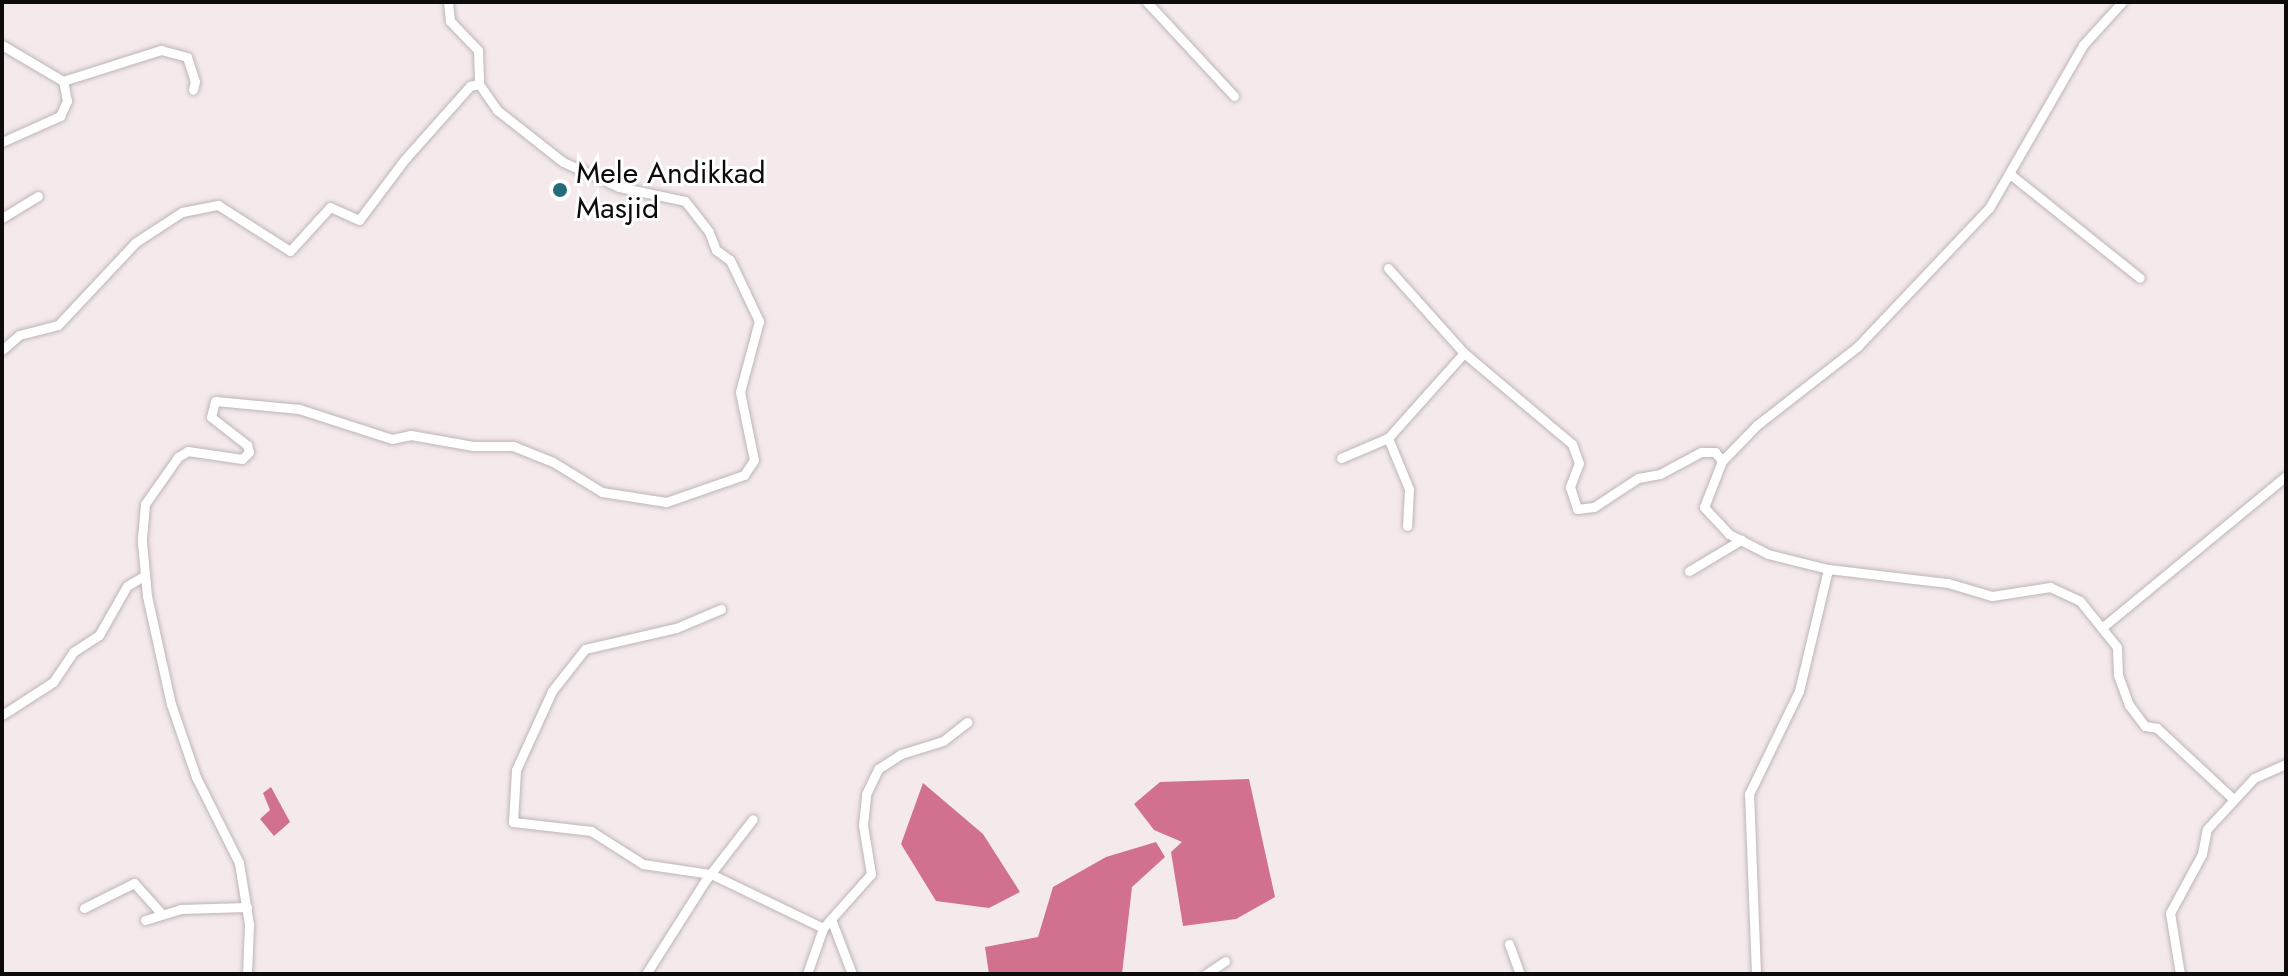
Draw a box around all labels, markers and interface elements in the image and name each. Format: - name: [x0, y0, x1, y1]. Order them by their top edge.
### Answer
- place label: Mele Andikkad Masjid: [576, 155, 765, 226]
- marker: Mele Andikkad Masjid: [551, 181, 569, 199]

